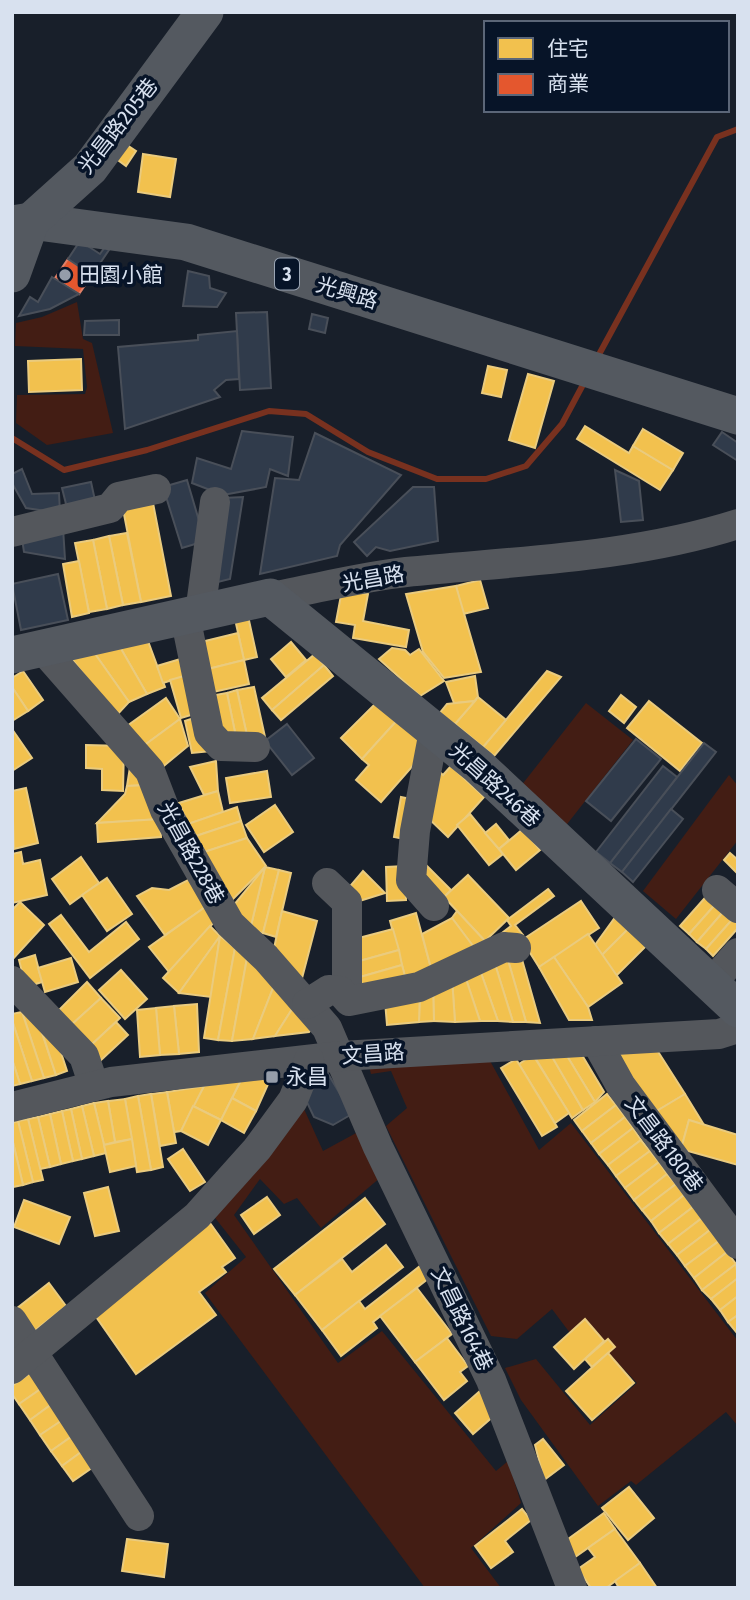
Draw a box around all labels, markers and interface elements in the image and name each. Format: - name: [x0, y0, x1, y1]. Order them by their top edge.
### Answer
- legend: [484, 21, 729, 112]
- text: 住宅: [547, 36, 589, 62]
- text: 商業: [547, 71, 589, 97]
- street label: 光昌路205巷: [73, 73, 163, 179]
- road number: 3: [275, 258, 299, 290]
- place label: 田園小館: [79, 262, 163, 288]
- marker: 田園小館: [57, 267, 73, 283]
- street label: 光興路: [313, 271, 381, 315]
- street label: 光昌路: [340, 561, 406, 597]
- street label: 光昌路246巷: [444, 737, 546, 833]
- street label: 光昌路228巷: [152, 797, 230, 909]
- street label: 文昌路: [341, 1039, 405, 1069]
- place label: 永昌: [286, 1064, 328, 1090]
- marker: 永昌: [264, 1069, 280, 1085]
- street label: 文昌路180巷: [619, 1091, 709, 1197]
- street label: 文昌路164巷: [426, 1263, 498, 1375]

